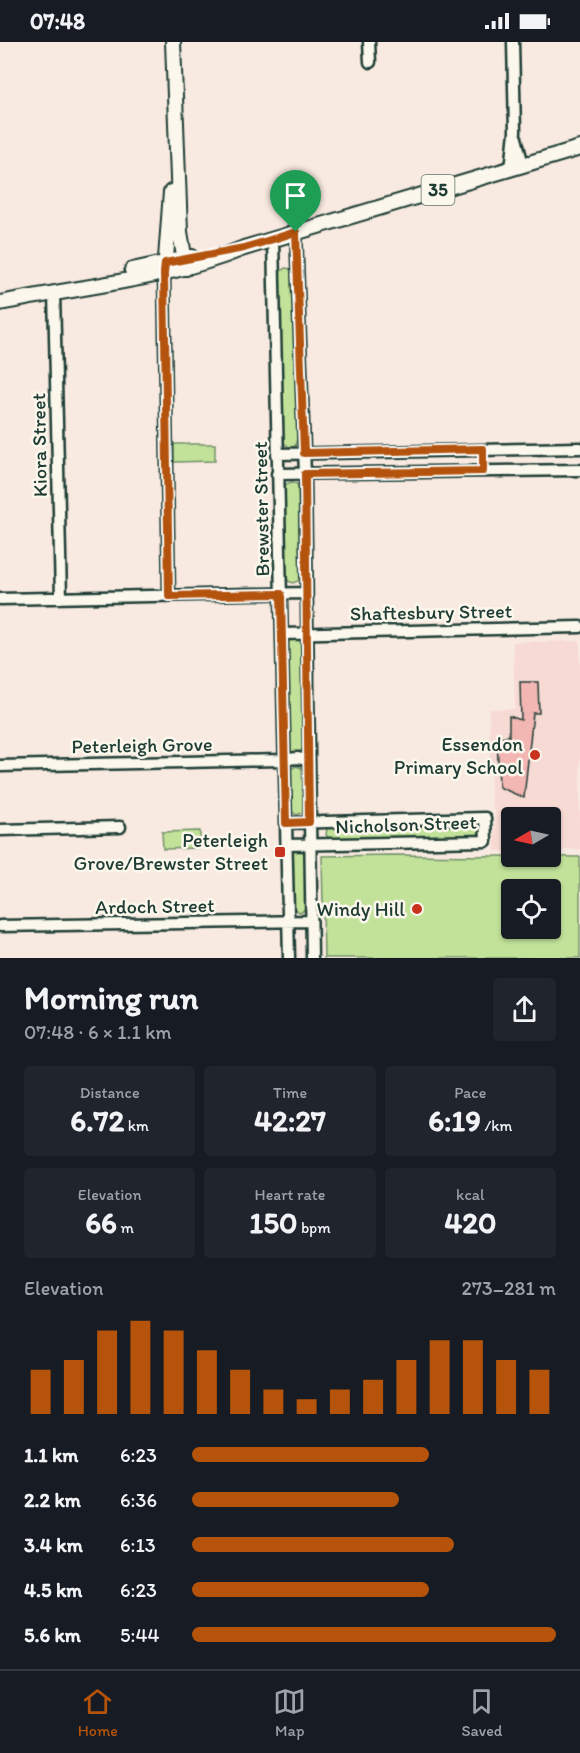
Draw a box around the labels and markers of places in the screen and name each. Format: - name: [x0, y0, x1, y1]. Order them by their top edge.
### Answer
- pin: [270, 170, 321, 232]
- place label: Essendon Primary School: [394, 732, 523, 779]
- marker: Essendon Primary School: [528, 748, 542, 762]
- place label: Peterleigh Grove/Brewster Street: [73, 828, 269, 875]
- marker: Peterleigh Grove/Brewster Street: [273, 845, 287, 859]
- place label: Windy Hill: [317, 897, 405, 921]
- marker: Windy Hill: [410, 902, 424, 916]

